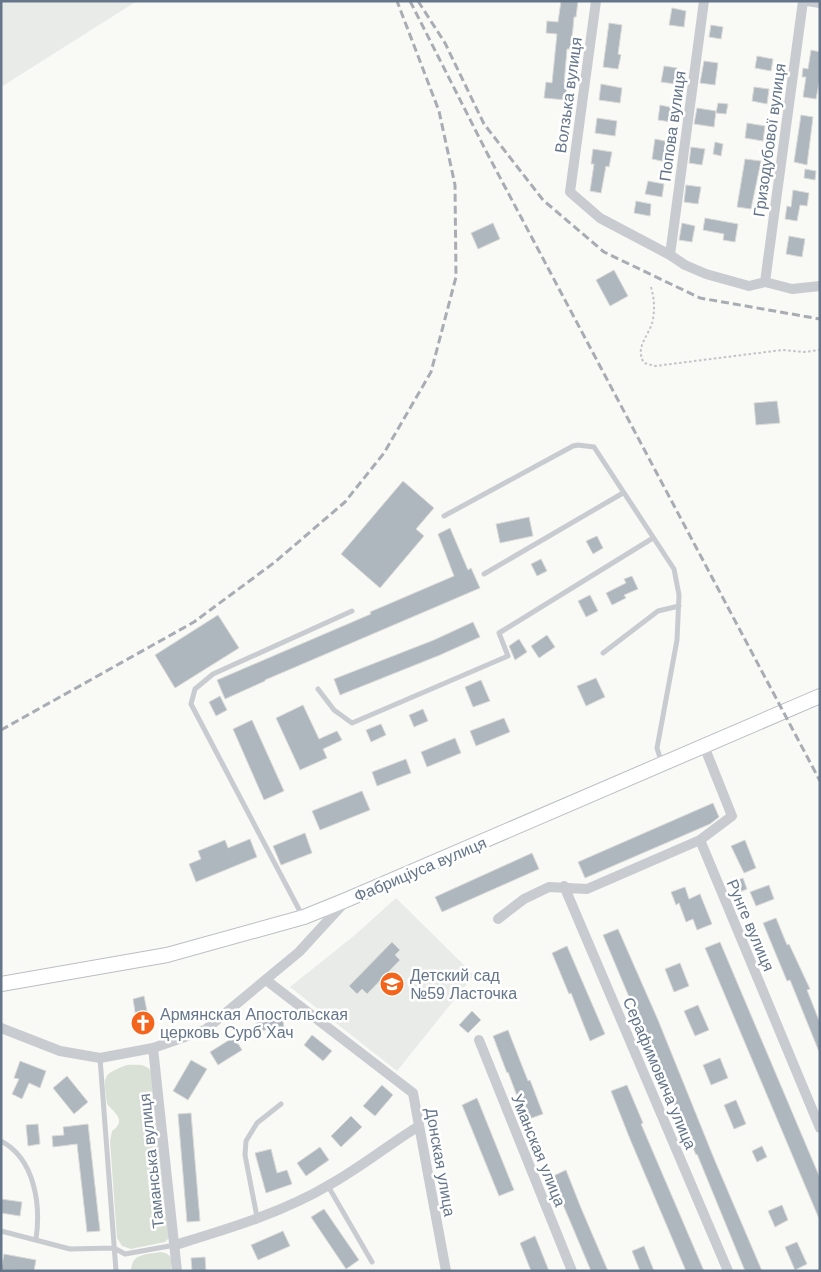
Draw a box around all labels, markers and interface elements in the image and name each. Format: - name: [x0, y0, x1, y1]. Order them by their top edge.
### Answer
- street label: Волзька вулиця: [552, 36, 585, 154]
- street label: Гризодубової вулиця: [750, 62, 789, 218]
- street label: Попова вулиця: [656, 70, 689, 182]
- street label: Фабриціуса вулиця: [352, 834, 489, 905]
- street label: Рунге вулиця: [724, 877, 778, 974]
- place label: Детский сад №59 Ласточка: [410, 967, 517, 1002]
- school or university icon: Детский сад №59 Ласточка: [379, 971, 405, 997]
- street label: Серафимовича улица: [620, 995, 699, 1152]
- place label: Армянская Апостольская церковь Сурб Хач: [160, 1006, 348, 1041]
- church icon: Армянская Апостольская церковь Сурб Хач: [130, 1010, 156, 1036]
- street label: Уманская улица: [508, 1092, 569, 1209]
- street label: Таманська вулиця: [136, 1093, 167, 1229]
- street label: Донская улица: [423, 1106, 458, 1218]

